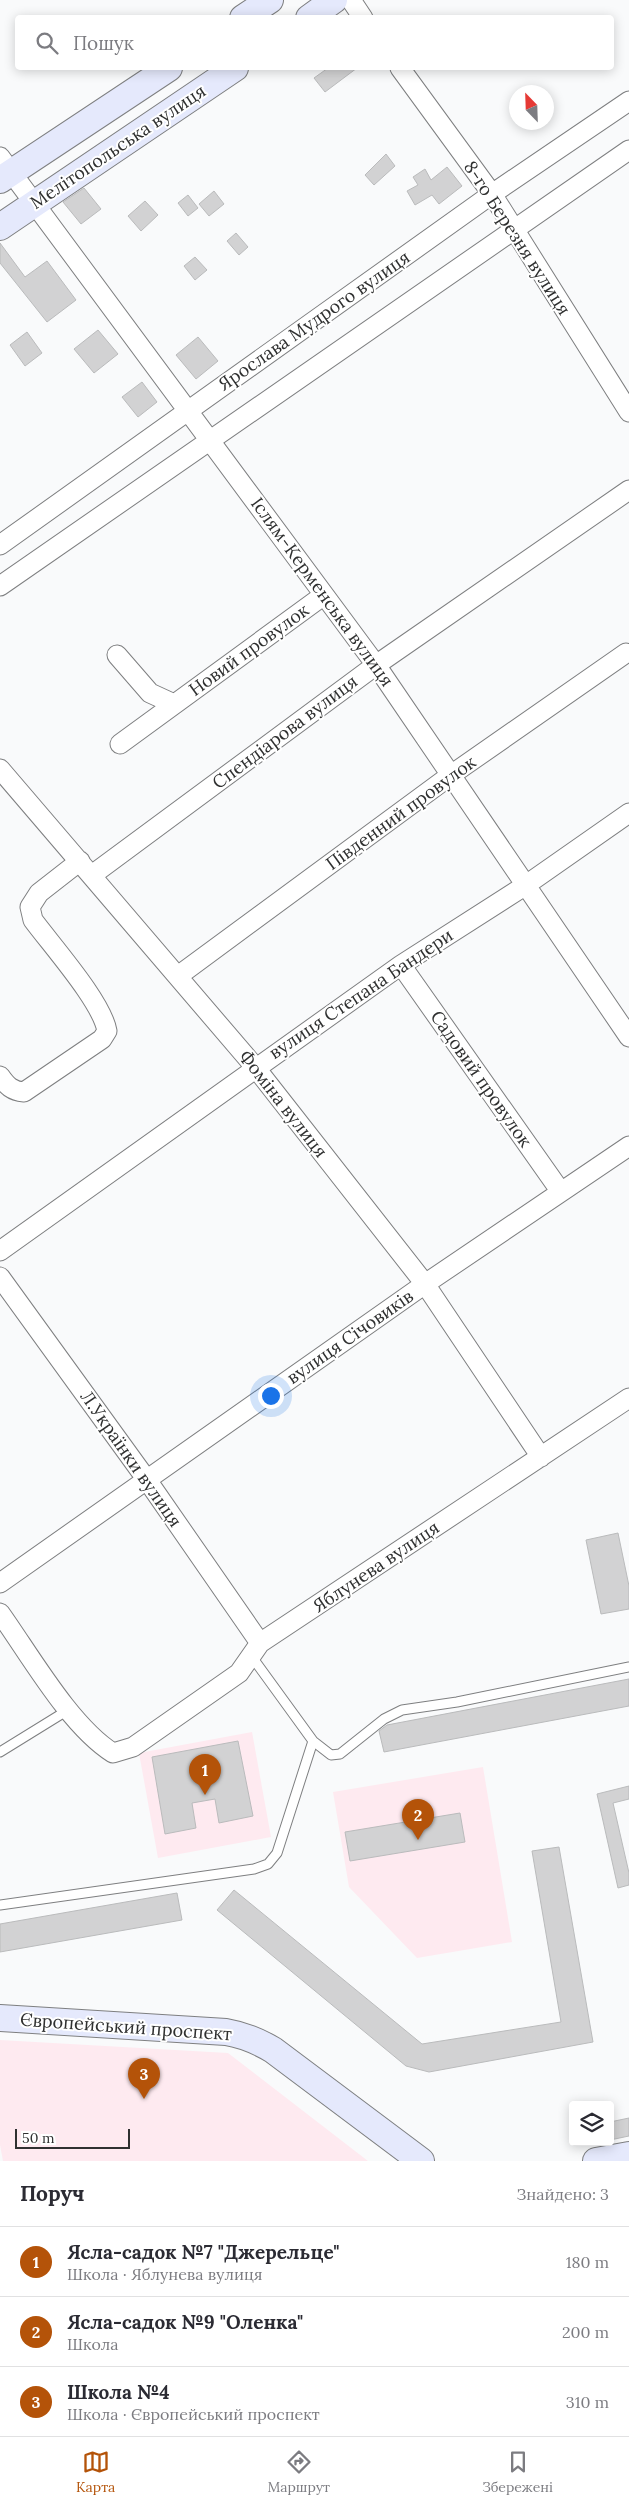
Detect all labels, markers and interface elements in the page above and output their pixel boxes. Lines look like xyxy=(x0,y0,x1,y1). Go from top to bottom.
search box xyxy=(15,15,614,70)
icon: search xyxy=(33,29,61,57)
text: Пошук xyxy=(73,31,134,55)
street label: Мелітопольська вулиця xyxy=(26,79,210,214)
north arrow xyxy=(509,85,554,130)
street label: 8-го Березня вулиця xyxy=(459,156,576,319)
street label: Ярослава Мудрого вулиця xyxy=(213,245,414,396)
street label: Іслям-Керменська вулиця xyxy=(246,493,399,691)
street label: Новий провулок xyxy=(184,598,314,701)
street label: Спендіарова вулиця xyxy=(208,669,362,794)
street label: Південний провулок xyxy=(321,750,481,875)
street label: вулиця Степана Бандери xyxy=(264,923,457,1064)
street label: Садовий провулок xyxy=(426,1006,537,1152)
street label: Фоміна вулиця xyxy=(234,1045,333,1162)
street label: вулиця Січовиків xyxy=(282,1284,417,1389)
your location xyxy=(258,1383,284,1409)
street label: Л.Українки вулиця xyxy=(76,1386,187,1531)
street label: Яблунева вулиця xyxy=(308,1516,443,1617)
pin: 1 xyxy=(189,1754,221,1795)
pin: 2 xyxy=(402,1799,434,1840)
street label: Європейський проспект xyxy=(19,2008,233,2045)
pin: 3 xyxy=(128,2058,160,2099)
map controls xyxy=(569,2101,614,2146)
button: layers xyxy=(569,2101,614,2146)
scale bar xyxy=(15,2126,130,2149)
text: 50 m xyxy=(22,2129,55,2147)
text: Поруч xyxy=(20,2180,85,2207)
text: Знайдено: 3 xyxy=(516,2184,609,2204)
text: Ясла-садок №7 "Джерельце" xyxy=(67,2240,339,2264)
text: 1 xyxy=(33,2252,39,2272)
text: 180 m xyxy=(566,2252,609,2272)
text: Школа · Яблунева вулиця xyxy=(67,2264,262,2284)
text: Ясла-садок №9 "Оленка" xyxy=(67,2310,303,2334)
text: 2 xyxy=(32,2322,40,2342)
text: 200 m xyxy=(562,2322,609,2342)
text: Школа xyxy=(67,2334,119,2354)
text: Школа №4 xyxy=(67,2380,170,2404)
text: 3 xyxy=(32,2392,40,2412)
text: 310 m xyxy=(566,2392,609,2412)
text: Школа · Європейський проспект xyxy=(67,2404,320,2424)
tab: Карта xyxy=(76,2448,115,2496)
tab: Маршрут xyxy=(267,2448,330,2496)
tab: Збережені xyxy=(482,2448,553,2496)

